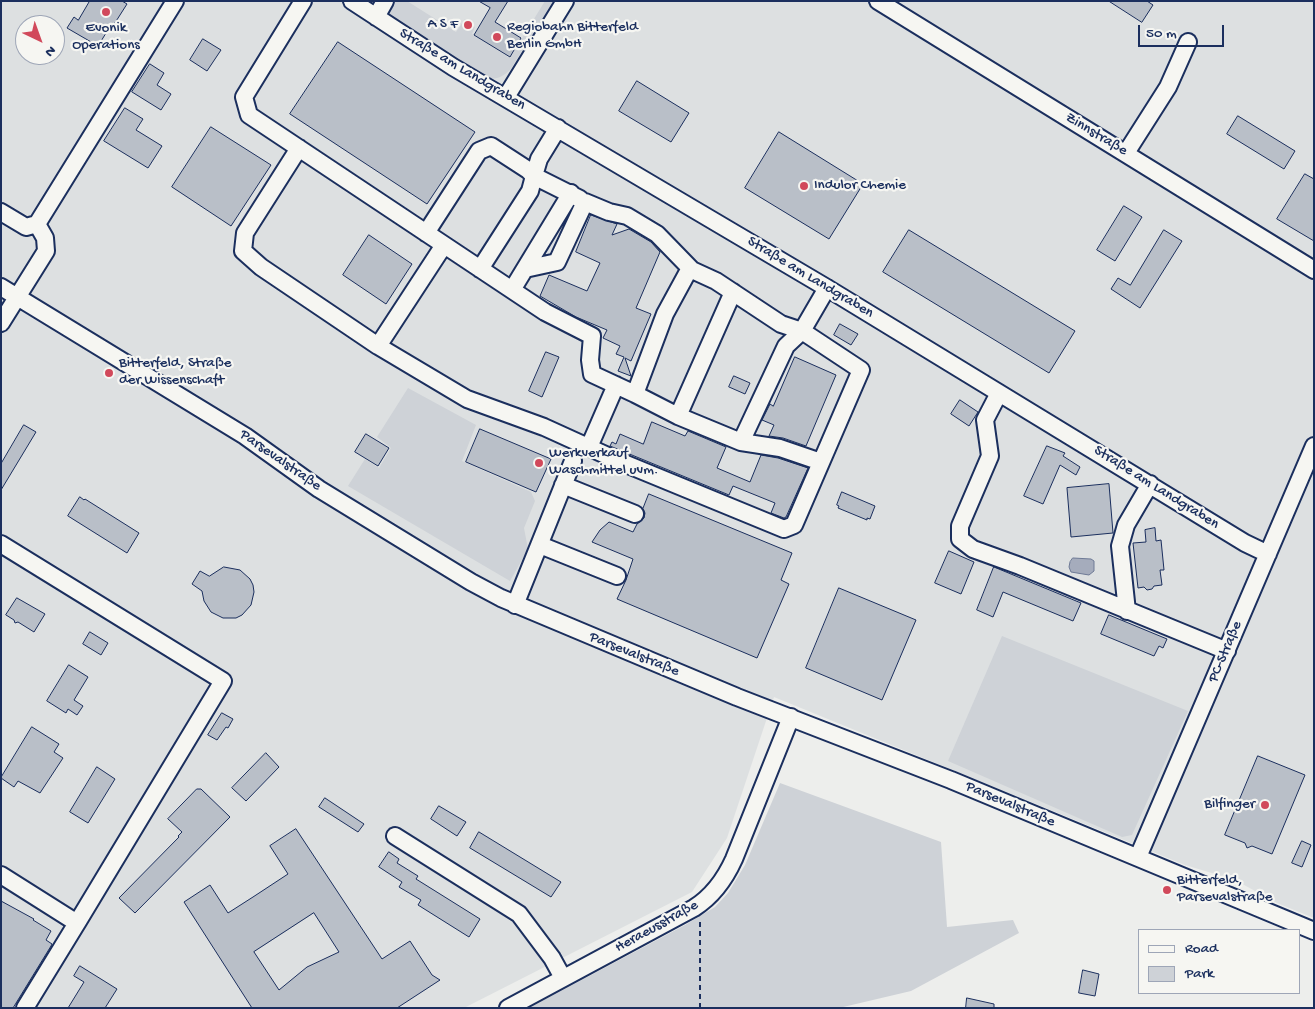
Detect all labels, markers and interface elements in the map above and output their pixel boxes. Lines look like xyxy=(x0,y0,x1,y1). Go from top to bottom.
marker: Evonik Operations xyxy=(100,6,112,18)
north arrow xyxy=(15,15,65,65)
scale bar xyxy=(1140,15,1226,47)
place label: A S F xyxy=(427,16,458,34)
marker: A S F xyxy=(462,19,474,31)
place label: Regiobahn Bitterfeld Berlin GmbH xyxy=(507,19,638,54)
place label: Evonik Operations xyxy=(72,20,140,55)
street label: Straße am Landgraben xyxy=(395,25,529,115)
text: 50 m xyxy=(1146,25,1177,43)
marker: Regiobahn Bitterfeld Berlin GmbH xyxy=(491,31,503,43)
text: N xyxy=(41,41,59,60)
street label: Zinnstraße xyxy=(1062,109,1130,161)
place label: Indulor Chemie xyxy=(814,177,906,195)
marker: Indulor Chemie xyxy=(798,180,810,192)
street label: Straße am Landgraben xyxy=(743,233,877,323)
place label: Bitterfeld, Straße der Wissenschaft xyxy=(119,355,231,390)
marker: Bitterfeld, Straße der Wissenschaft xyxy=(103,367,115,379)
street label: Parsevalstraße xyxy=(236,426,324,496)
street label: Straße am Landgraben xyxy=(1090,442,1222,534)
place label: Werkverkauf Waschmittel uvm. xyxy=(549,445,659,480)
marker: Werkverkauf Waschmittel uvm. xyxy=(533,457,545,469)
street label: PC-Straße xyxy=(1205,619,1247,685)
street label: Parsevalstraße xyxy=(586,629,682,681)
street label: Parsevalstraße xyxy=(962,778,1058,832)
place label: Bilfinger xyxy=(1204,796,1255,814)
marker: Bilfinger xyxy=(1259,799,1271,811)
place label: Bitterfeld, Parsevalstraße xyxy=(1177,872,1273,907)
marker: Bitterfeld, Parsevalstraße xyxy=(1161,884,1173,896)
street label: Heraeusstraße xyxy=(612,897,702,957)
legend xyxy=(1138,929,1300,994)
text: Road xyxy=(1185,940,1218,958)
text: Park xyxy=(1185,965,1214,983)

